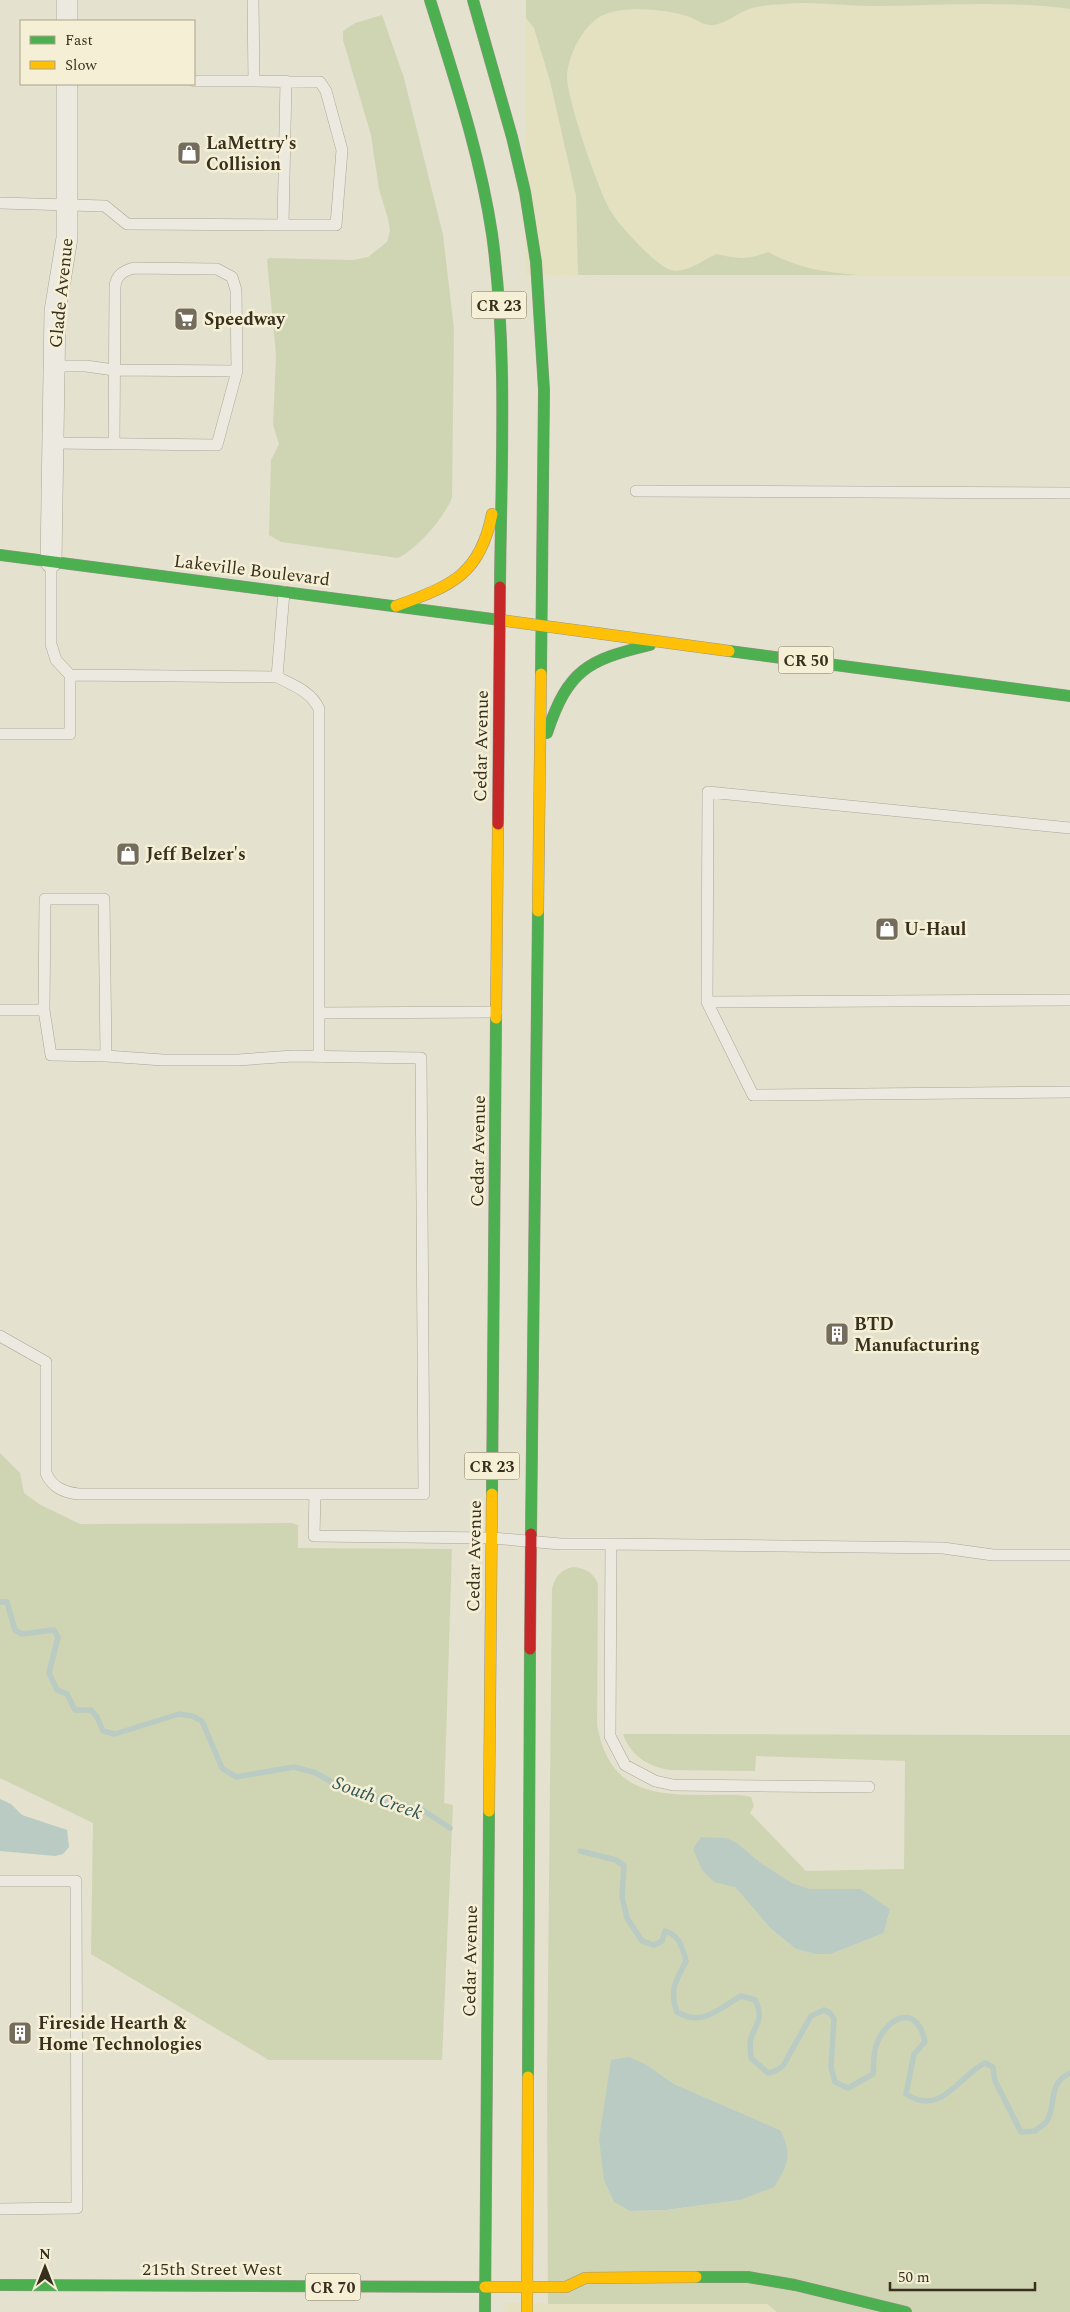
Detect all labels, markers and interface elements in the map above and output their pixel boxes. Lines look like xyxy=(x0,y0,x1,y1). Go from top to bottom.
legend xyxy=(20,20,195,85)
text: Fast xyxy=(65,29,93,52)
text: Slow xyxy=(65,54,97,77)
place label: LaMettry's Collision xyxy=(206,130,297,178)
shop icon: LaMettry's Collision xyxy=(176,140,202,166)
street label: Glade Avenue xyxy=(42,237,81,349)
road number: CR 23 xyxy=(472,292,526,318)
supermarket icon: Speedway xyxy=(173,306,199,332)
place label: Speedway xyxy=(204,306,286,333)
street label: Lakeville Boulevard xyxy=(172,548,332,593)
road number: CR 50 xyxy=(778,646,834,674)
street label: Cedar Avenue xyxy=(467,690,496,802)
shop icon: Jeff Belzer's xyxy=(115,841,141,867)
place label: Jeff Belzer's xyxy=(146,841,246,868)
shop icon: U-Haul xyxy=(874,916,900,942)
place label: U-Haul xyxy=(904,916,967,943)
street label: Cedar Avenue xyxy=(464,1095,493,1207)
place label: BTD Manufacturing xyxy=(854,1311,980,1359)
building icon: BTD Manufacturing xyxy=(824,1321,850,1347)
road number: CR 23 xyxy=(464,1452,520,1480)
street label: Cedar Avenue xyxy=(460,1500,489,1612)
water label: South Creek xyxy=(329,1769,426,1828)
street label: Cedar Avenue xyxy=(456,1905,485,2017)
place label: Fireside Hearth & Home Technologies xyxy=(38,2010,202,2058)
building icon: Fireside Hearth & Home Technologies xyxy=(7,2020,33,2046)
north arrow xyxy=(20,2242,70,2292)
text: N xyxy=(39,2244,51,2265)
street label: 215th Street West xyxy=(142,2256,282,2283)
scale bar xyxy=(890,2260,1035,2292)
text: 50 m xyxy=(898,2266,930,2289)
road number: CR 70 xyxy=(306,2274,360,2300)

